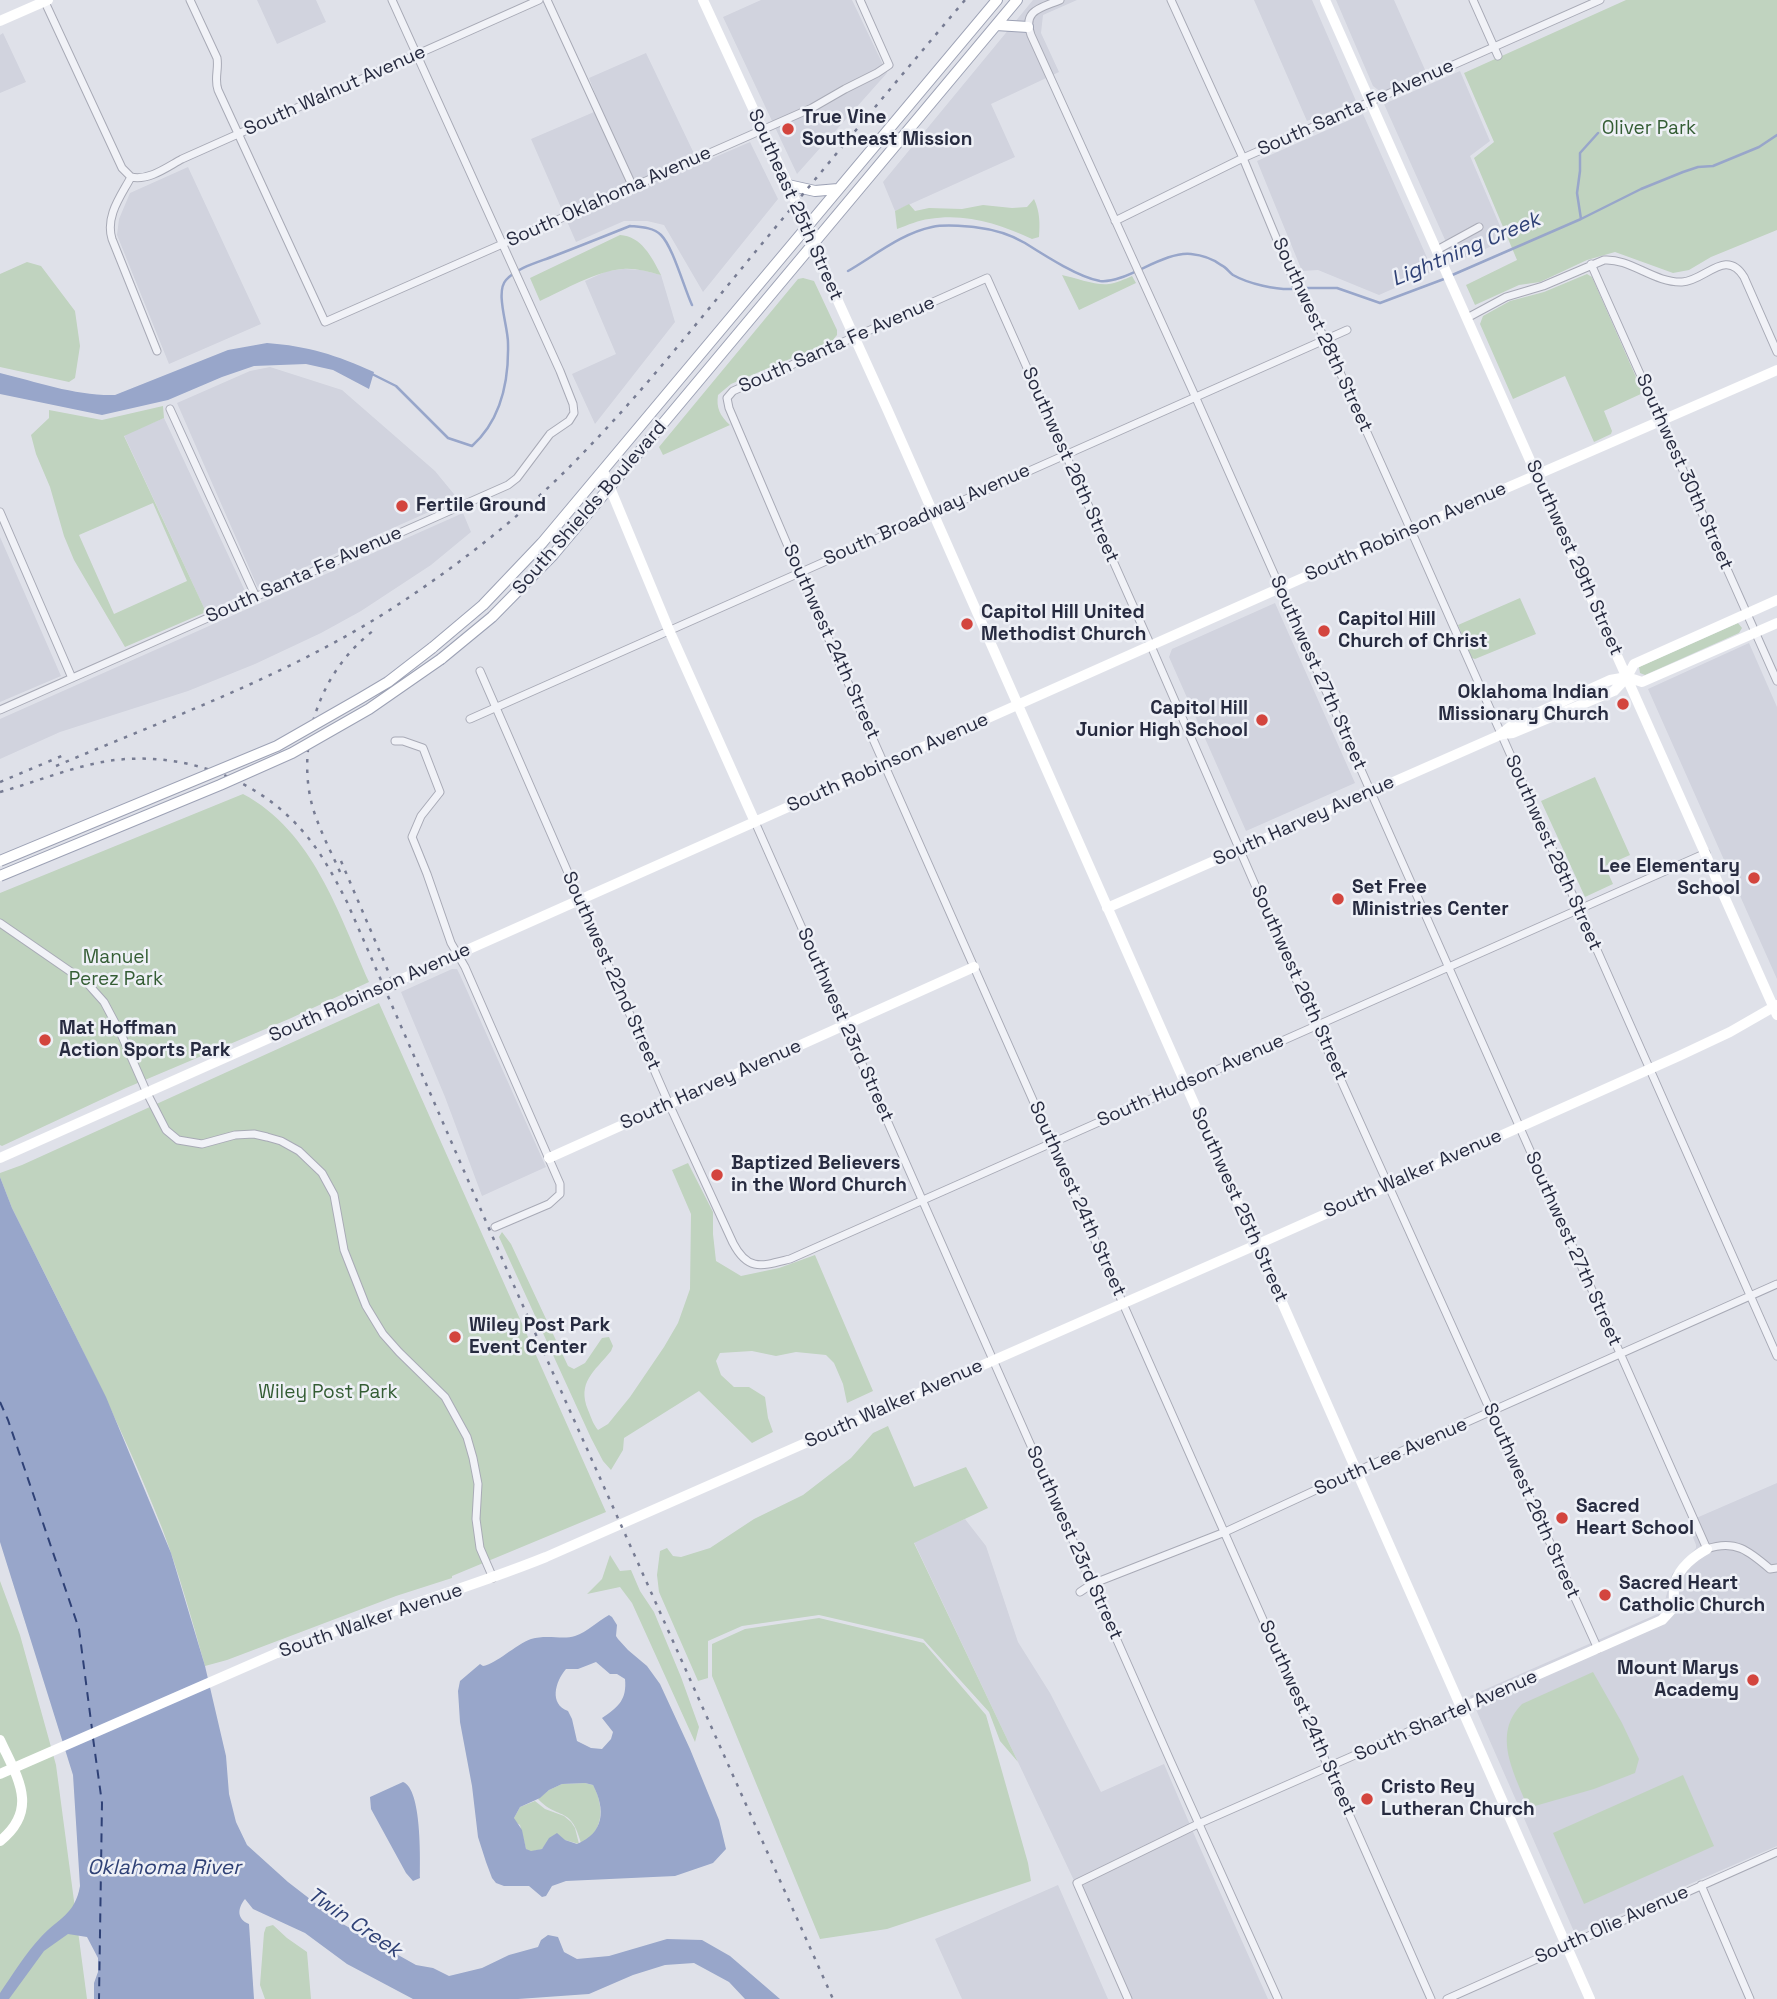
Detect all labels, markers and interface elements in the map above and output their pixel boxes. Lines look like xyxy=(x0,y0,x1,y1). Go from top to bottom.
street label: South Walnut Avenue xyxy=(241,41,429,141)
street label: South Santa Fe Avenue xyxy=(1254,54,1458,162)
street label: Southeast 25th Street xyxy=(742,106,848,304)
place label: True Vine Southeast Mission xyxy=(802,107,972,151)
park label: Oliver Park xyxy=(1602,118,1696,140)
marker: True Vine Southeast Mission xyxy=(780,121,796,137)
street label: South Oklahoma Avenue xyxy=(503,142,715,252)
water label: Lightning Creek xyxy=(1388,207,1544,293)
street label: Southwest 28th Street xyxy=(1267,234,1377,436)
street label: South Santa Fe Avenue xyxy=(735,291,939,399)
street label: Southwest 26th Street xyxy=(1017,364,1123,566)
street label: Southwest 30th Street xyxy=(1630,371,1738,573)
street label: South Shields Boulevard xyxy=(508,417,672,599)
street label: Southwest 29th Street xyxy=(1521,457,1627,659)
street label: South Broadway Avenue xyxy=(820,459,1034,571)
street label: South Robinson Avenue xyxy=(1302,477,1510,587)
place label: Fertile Ground xyxy=(416,495,546,517)
marker: Fertile Ground xyxy=(394,498,410,514)
street label: South Santa Fe Avenue xyxy=(202,521,406,629)
street label: Southwest 24th Street xyxy=(778,541,884,743)
street label: Southwest 27th Street xyxy=(1265,572,1371,774)
place label: Capitol Hill United Methodist Church xyxy=(981,602,1146,646)
place label: Capitol Hill Church of Christ xyxy=(1338,609,1488,653)
marker: Capitol Hill United Methodist Church xyxy=(959,616,975,632)
marker: Capitol Hill Church of Christ xyxy=(1316,623,1332,639)
place label: Oklahoma Indian Missionary Church xyxy=(1438,682,1609,726)
marker: Oklahoma Indian Missionary Church xyxy=(1615,696,1631,712)
place label: Capitol Hill Junior High School xyxy=(1076,698,1248,742)
street label: South Robinson Avenue xyxy=(784,708,992,818)
marker: Capitol Hill Junior High School xyxy=(1254,712,1270,728)
street label: Southwest 28th Street xyxy=(1500,752,1606,954)
street label: South Harvey Avenue xyxy=(1210,771,1398,871)
place label: Lee Elementary School xyxy=(1599,856,1740,900)
street label: Southwest 22nd Street xyxy=(557,868,665,1074)
marker: Lee Elementary School xyxy=(1746,870,1762,886)
place label: Set Free Ministries Center xyxy=(1352,877,1509,921)
street label: Southwest 26th Street xyxy=(1246,882,1352,1084)
marker: Set Free Ministries Center xyxy=(1330,891,1346,907)
street label: Southwest 23rd Street xyxy=(792,924,898,1126)
street label: South Robinson Avenue xyxy=(266,938,474,1048)
park label: Manuel Perez Park xyxy=(69,947,163,991)
place label: Mat Hoffman Action Sports Park xyxy=(59,1018,230,1062)
street label: South Hudson Avenue xyxy=(1094,1030,1288,1132)
marker: Mat Hoffman Action Sports Park xyxy=(37,1032,53,1048)
street label: South Harvey Avenue xyxy=(617,1035,805,1135)
street label: Southwest 24th Street xyxy=(1024,1098,1130,1300)
street label: Southwest 25th Street xyxy=(1186,1104,1292,1306)
street label: South Walker Avenue xyxy=(1320,1124,1506,1224)
street label: Southwest 27th Street xyxy=(1520,1148,1626,1350)
place label: Baptized Believers in the Word Church xyxy=(731,1153,907,1197)
marker: Baptized Believers in the Word Church xyxy=(709,1167,725,1183)
place label: Wiley Post Park Event Center xyxy=(469,1315,610,1359)
marker: Wiley Post Park Event Center xyxy=(447,1329,463,1345)
street label: South Walker Avenue xyxy=(801,1354,987,1454)
park label: Wiley Post Park xyxy=(258,1382,398,1404)
street label: Southwest 26th Street xyxy=(1478,1400,1584,1602)
street label: South Lee Avenue xyxy=(1311,1413,1471,1501)
street label: Southwest 23rd Street xyxy=(1021,1442,1127,1644)
place label: Sacred Heart School xyxy=(1576,1496,1694,1540)
marker: Sacred Heart School xyxy=(1554,1510,1570,1526)
place label: Sacred Heart Catholic Church xyxy=(1619,1573,1765,1617)
street label: South Walker Avenue xyxy=(276,1579,466,1663)
marker: Sacred Heart Catholic Church xyxy=(1597,1587,1613,1603)
street label: Southwest 24th Street xyxy=(1254,1617,1360,1819)
place label: Mount Marys Academy xyxy=(1617,1658,1739,1702)
street label: South Shartel Avenue xyxy=(1351,1665,1541,1767)
marker: Mount Marys Academy xyxy=(1745,1672,1761,1688)
place label: Cristo Rey Lutheran Church xyxy=(1381,1777,1535,1821)
marker: Cristo Rey Lutheran Church xyxy=(1359,1791,1375,1807)
water label: Oklahoma River xyxy=(87,1855,241,1881)
street label: South Olie Avenue xyxy=(1532,1881,1692,1969)
water label: Twin Creek xyxy=(302,1882,406,1964)

